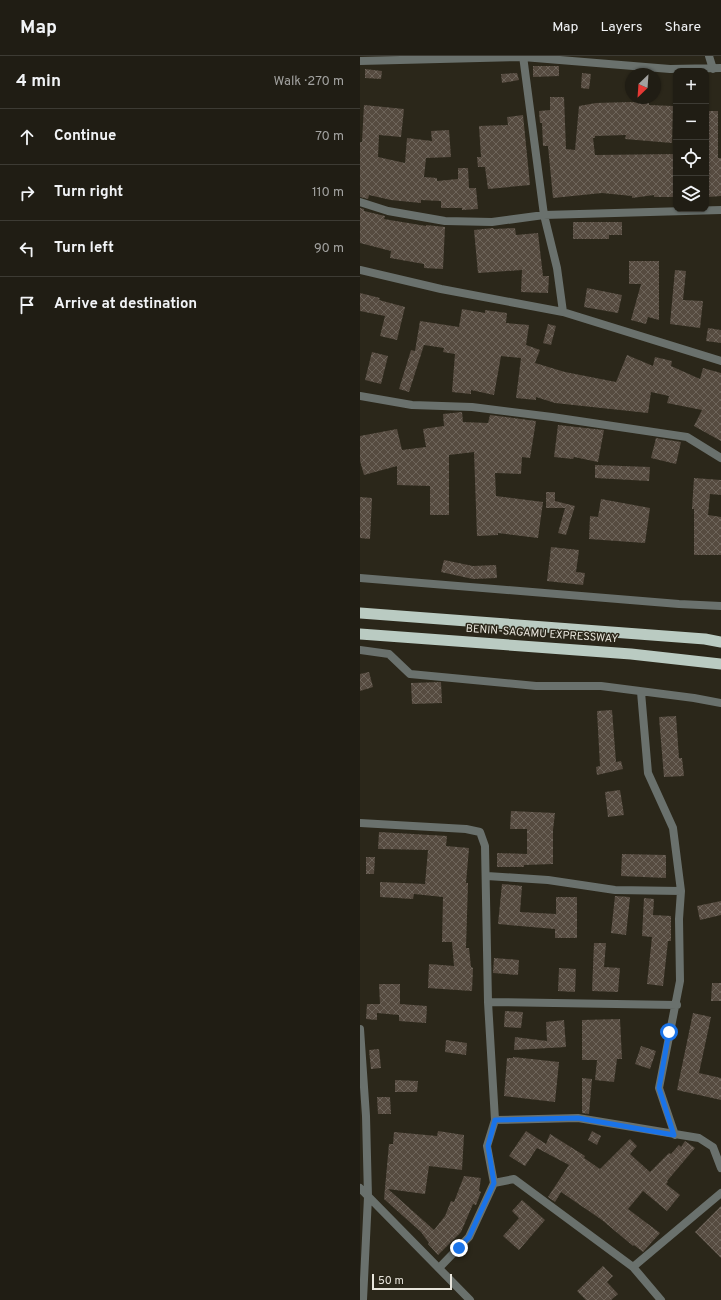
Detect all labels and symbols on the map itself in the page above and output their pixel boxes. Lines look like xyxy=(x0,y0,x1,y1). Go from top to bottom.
north arrow xyxy=(625,68,661,104)
street label: BENIN-SAGAMU EXPRESSWAY xyxy=(465,622,619,646)
route start xyxy=(660,1023,678,1041)
route end xyxy=(450,1239,468,1257)
scale bar xyxy=(372,1272,452,1291)

